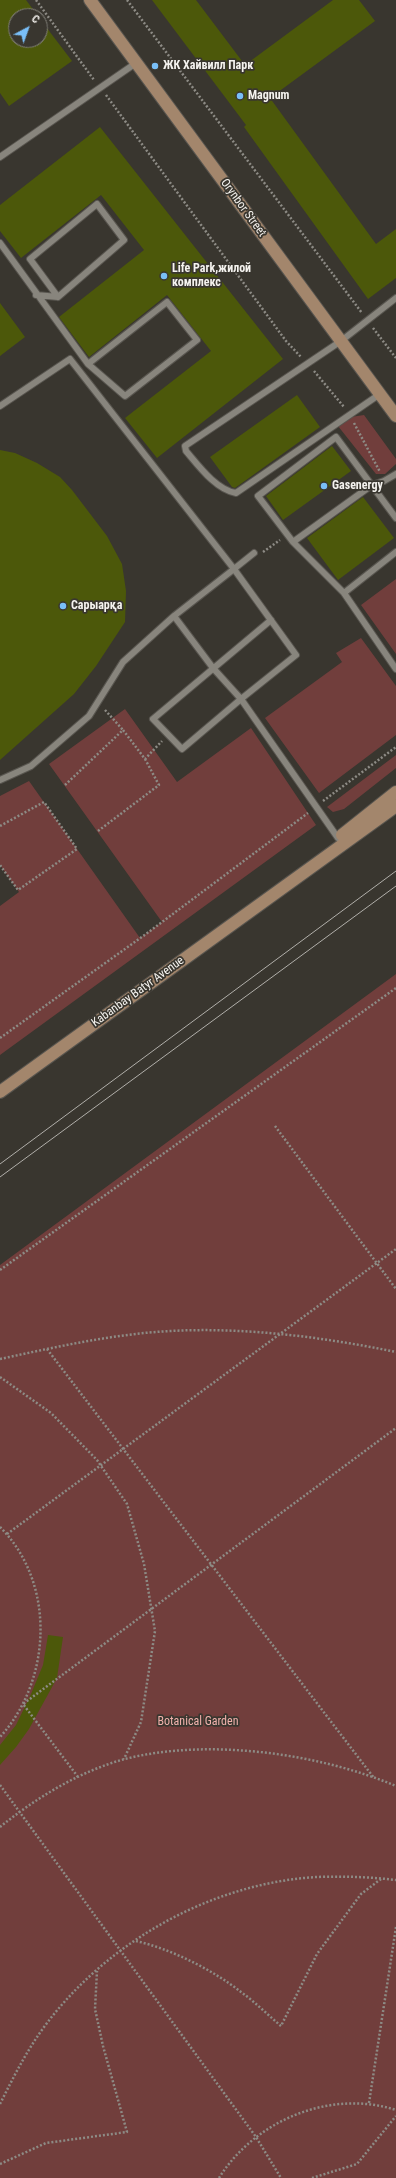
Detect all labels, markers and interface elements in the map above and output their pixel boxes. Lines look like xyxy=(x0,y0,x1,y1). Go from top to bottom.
north arrow xyxy=(8,8,48,48)
text: С xyxy=(29,12,42,26)
place label: ЖК Хайвилл Парк xyxy=(163,59,253,73)
marker: ЖК Хайвилл Парк xyxy=(150,61,160,71)
place label: Magnum xyxy=(248,89,290,103)
marker: Magnum xyxy=(235,91,245,101)
street label: Orynbor Street xyxy=(217,176,269,240)
place label: Life Park,жилой комплекс xyxy=(172,262,251,290)
marker: Life Park,жилой комплекс xyxy=(159,271,169,281)
place label: Gasenergy xyxy=(332,479,383,493)
marker: Gasenergy xyxy=(319,481,329,491)
place label: Сарыарқа xyxy=(71,599,122,613)
marker: Сарыарқа xyxy=(58,601,68,611)
street label: Kabanbay Batyr Avenue xyxy=(89,954,187,1030)
park label: Botanical Garden xyxy=(157,1715,239,1729)

